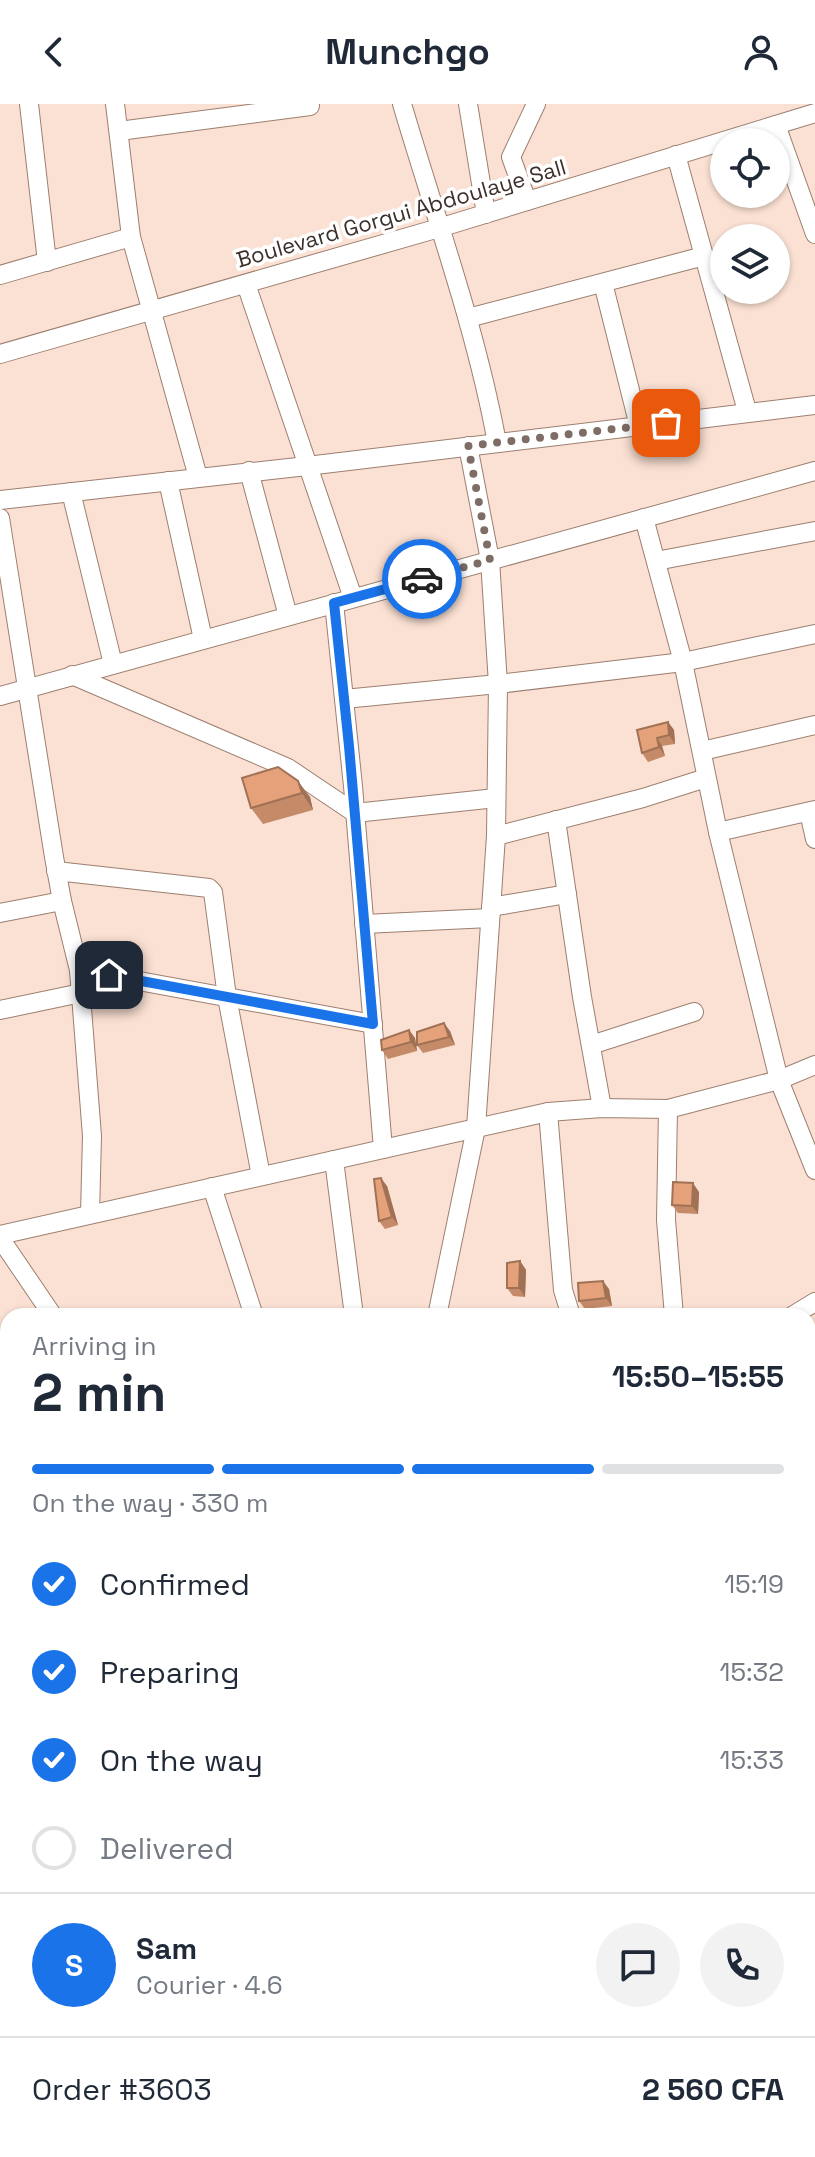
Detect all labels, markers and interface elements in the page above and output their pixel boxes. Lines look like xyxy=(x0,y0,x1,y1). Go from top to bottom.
text: Munchgo xyxy=(325,29,490,75)
icon: back xyxy=(32,30,76,74)
icon: person xyxy=(739,30,783,74)
map controls xyxy=(710,128,790,304)
button: locate xyxy=(710,128,790,208)
street label: Boulevard Gorgui Abdoulaye Sall xyxy=(233,152,569,274)
button: layers xyxy=(710,224,790,304)
pin xyxy=(632,389,700,457)
icon: bag xyxy=(644,401,688,445)
courier xyxy=(382,539,462,619)
icon: car xyxy=(400,557,444,601)
pin xyxy=(75,941,143,1009)
icon: home xyxy=(87,953,131,997)
text: Arriving in xyxy=(32,1329,156,1363)
text: 15:50–15:55 xyxy=(612,1357,784,1396)
text: 2 min xyxy=(32,1360,166,1426)
text: On the way · 330 m xyxy=(32,1486,268,1520)
icon: check xyxy=(32,1562,76,1606)
text: Confirmed xyxy=(100,1565,250,1604)
text: 15:19 xyxy=(724,1567,784,1601)
icon: check xyxy=(32,1650,76,1694)
text: Preparing xyxy=(100,1653,239,1692)
text: 15:32 xyxy=(720,1655,784,1689)
icon: check xyxy=(32,1738,76,1782)
text: On the way xyxy=(100,1741,263,1780)
text: 15:33 xyxy=(720,1743,784,1777)
text: Delivered xyxy=(100,1829,234,1868)
button: chat xyxy=(596,1923,680,2007)
button: phone xyxy=(700,1923,784,2007)
text: Sam xyxy=(136,1929,197,1968)
text: S xyxy=(65,1946,83,1985)
text: Courier · 4.6 xyxy=(136,1968,283,2002)
text: Order #3603 xyxy=(32,2070,212,2109)
text: 2 560 CFA xyxy=(642,2070,784,2109)

